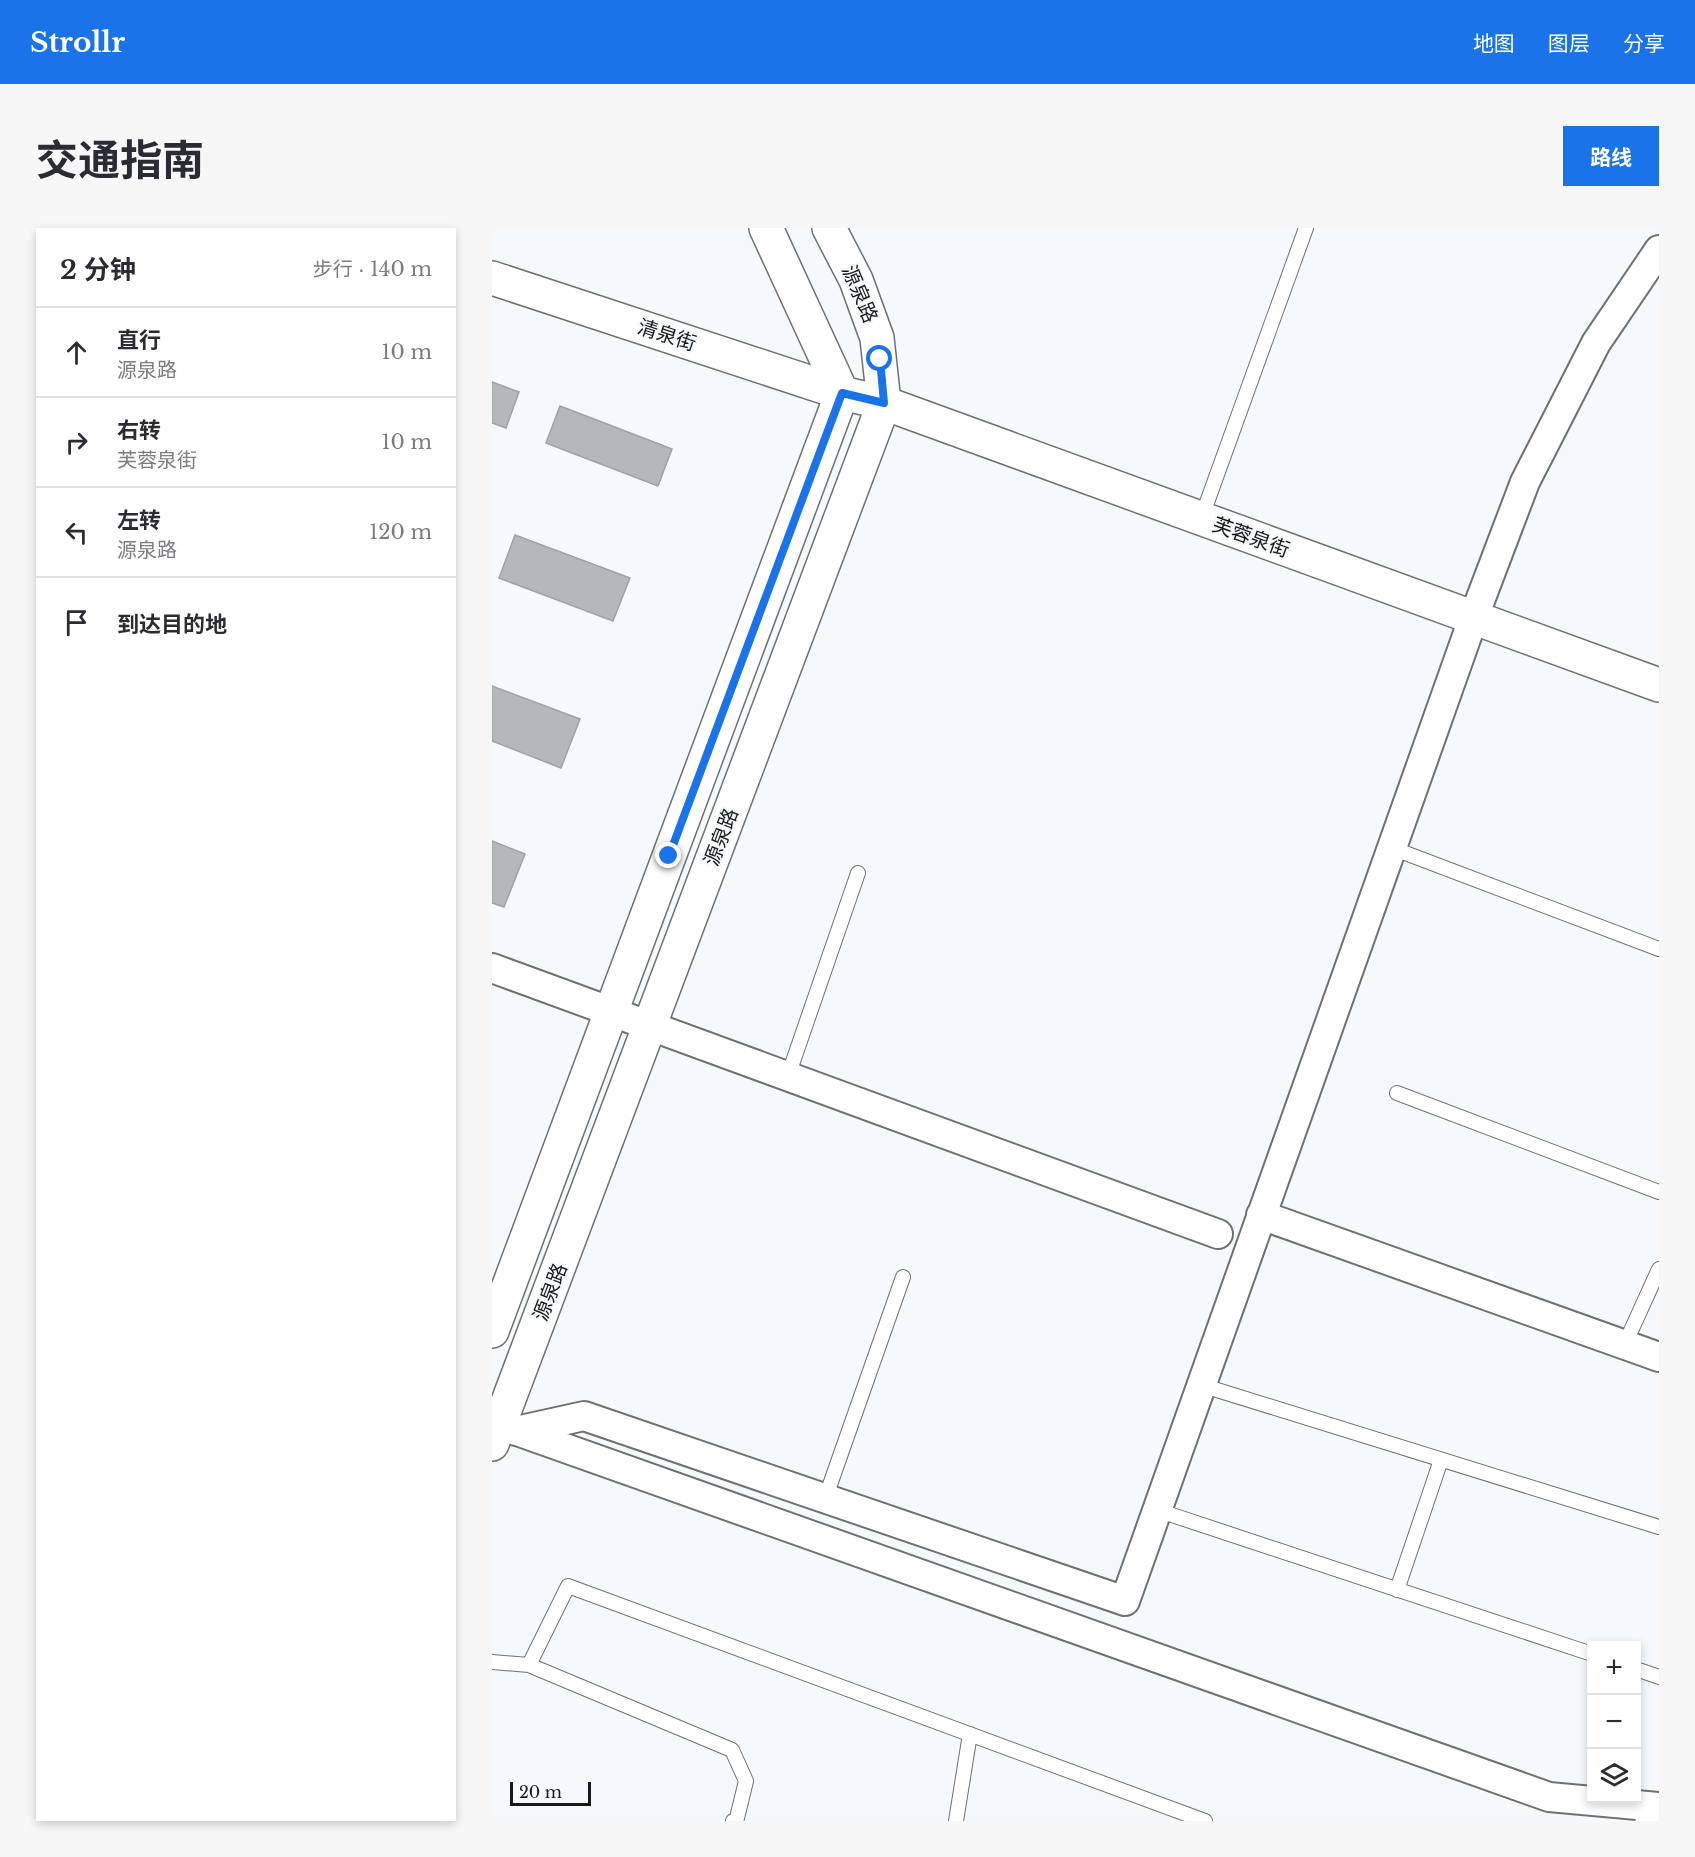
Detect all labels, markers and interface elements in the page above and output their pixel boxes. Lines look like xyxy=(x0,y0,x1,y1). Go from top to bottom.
text: Strollr xyxy=(30,25,125,60)
text: 地图 xyxy=(1473,31,1515,57)
text: 图层 xyxy=(1548,31,1590,57)
text: 分享 xyxy=(1623,31,1665,57)
button: 路线 xyxy=(1563,126,1659,186)
text: 交通指南 xyxy=(36,134,204,186)
text: 2 分钟 xyxy=(60,254,136,286)
text: 步行 · 140 m xyxy=(313,257,432,281)
street label: 源泉路 xyxy=(837,262,883,326)
street label: 清泉街 xyxy=(635,314,699,356)
text: 直行 xyxy=(117,327,161,354)
icon: ahead xyxy=(60,336,93,369)
text: 10 m xyxy=(382,340,432,364)
route start xyxy=(866,345,892,371)
text: 源泉路 xyxy=(117,358,177,382)
text: 右转 xyxy=(117,417,161,444)
icon: right xyxy=(60,426,93,459)
text: 10 m xyxy=(382,430,432,454)
text: 芙蓉泉街 xyxy=(117,448,197,472)
text: 左转 xyxy=(117,507,161,534)
street label: 芙蓉泉街 xyxy=(1209,512,1293,562)
icon: left xyxy=(60,516,93,549)
text: 120 m xyxy=(369,520,432,544)
text: 源泉路 xyxy=(117,538,177,562)
icon: arrive xyxy=(60,606,93,639)
text: 到达目的地 xyxy=(117,611,227,638)
street label: 源泉路 xyxy=(699,805,743,869)
route end xyxy=(655,842,681,868)
street label: 源泉路 xyxy=(528,1260,572,1324)
map controls xyxy=(1587,1641,1641,1803)
button: + xyxy=(1587,1641,1641,1695)
button: − xyxy=(1587,1695,1641,1749)
button: layers xyxy=(1587,1749,1641,1803)
scale bar xyxy=(510,1779,591,1806)
text: 20 m xyxy=(519,1782,562,1802)

